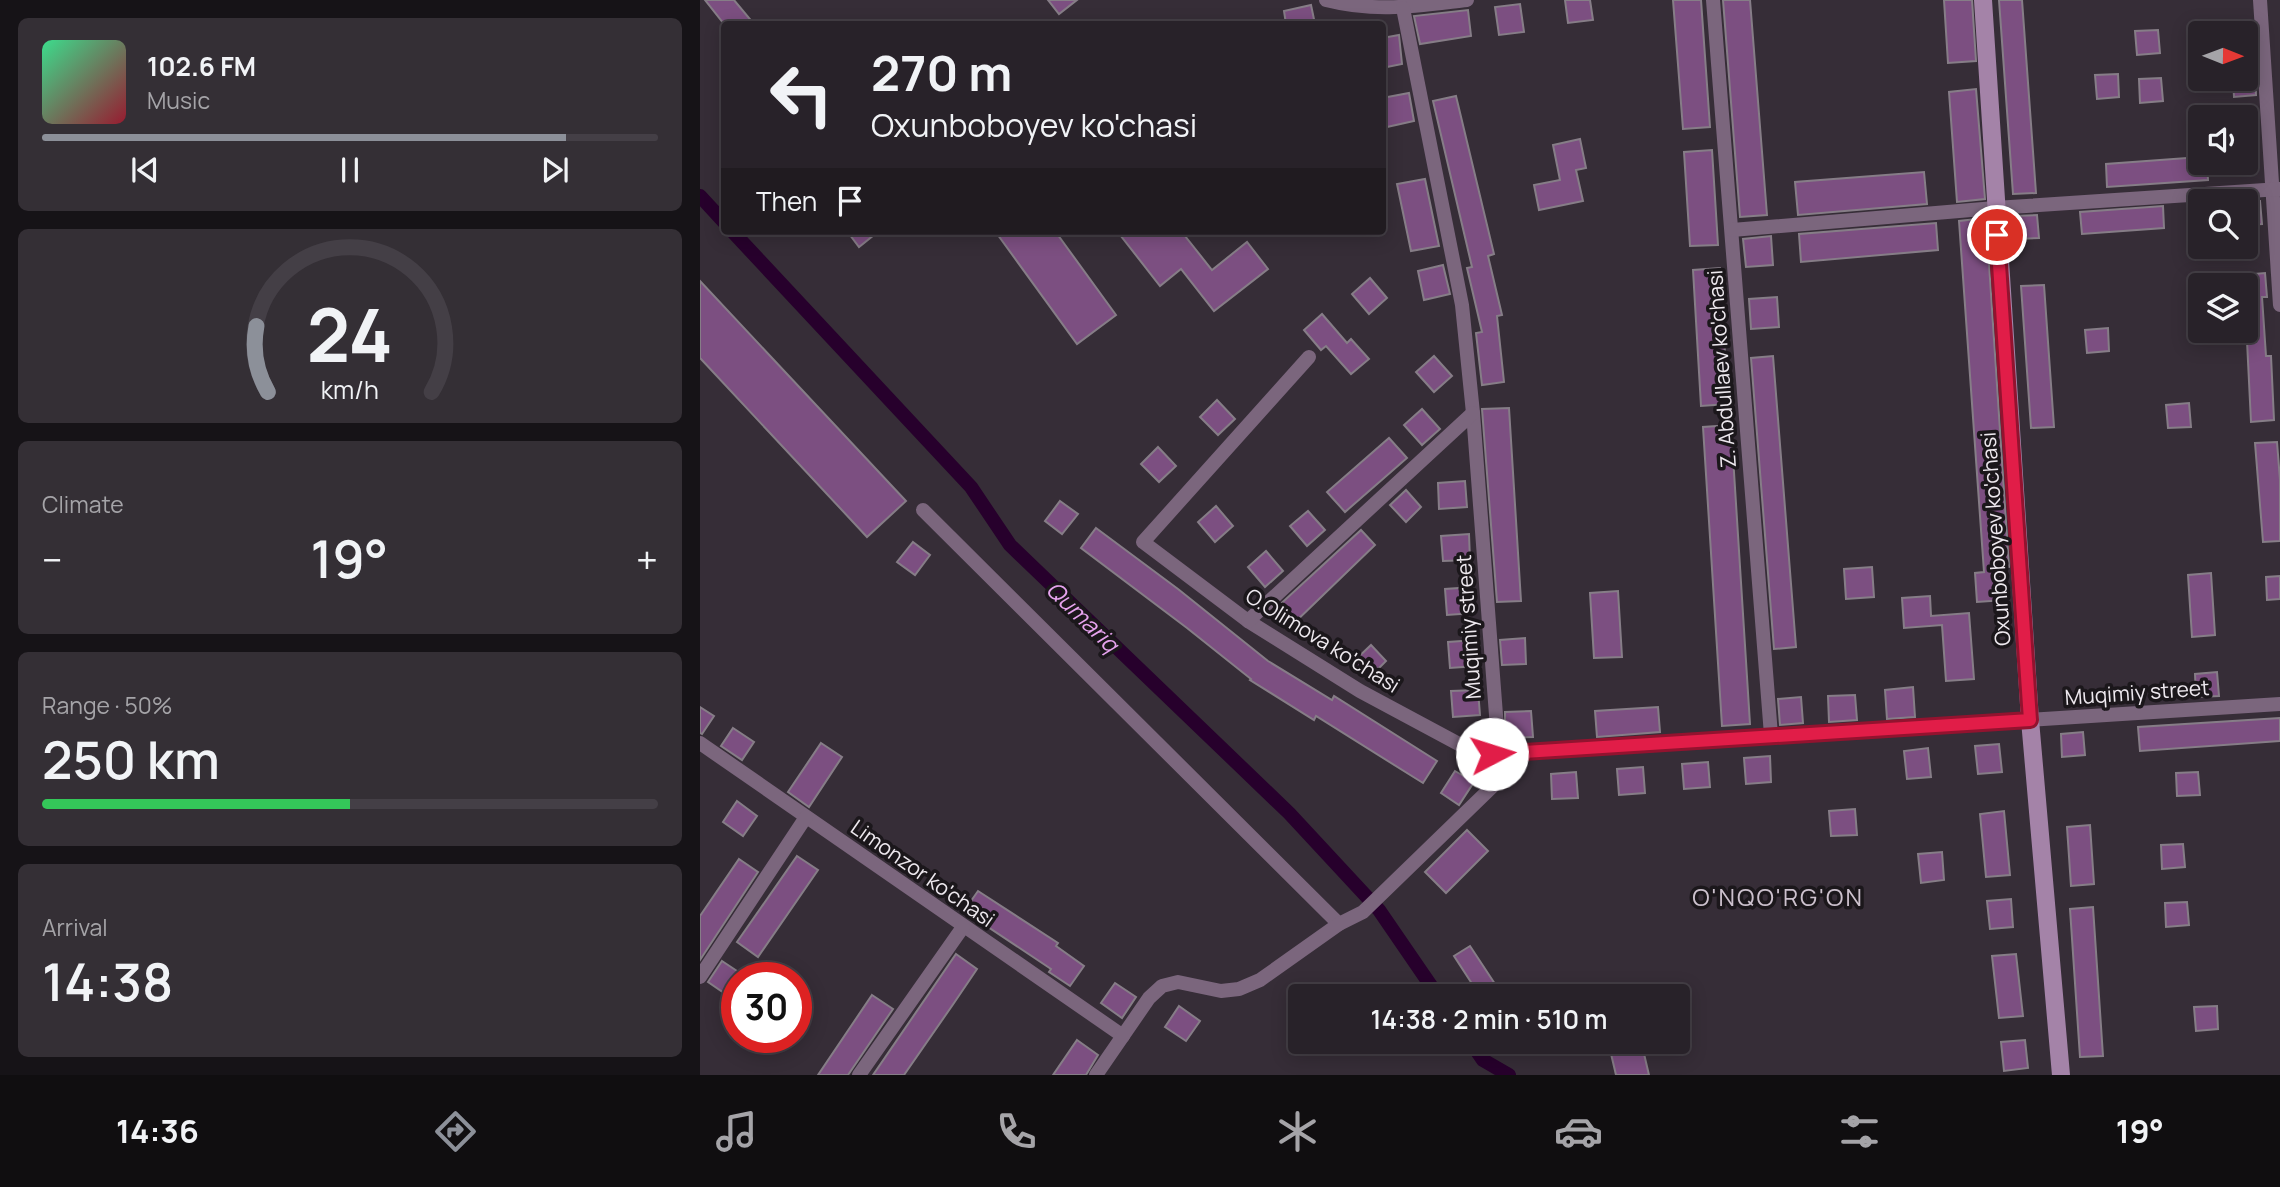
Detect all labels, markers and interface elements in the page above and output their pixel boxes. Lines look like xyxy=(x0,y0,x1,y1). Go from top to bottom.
north arrow xyxy=(2188,21,2258,91)
map controls xyxy=(2188,21,2258,343)
text: 270 m xyxy=(871,39,1012,106)
text: 102.6 FM xyxy=(147,48,256,84)
icon: left xyxy=(756,49,847,140)
text: Music xyxy=(147,84,210,116)
text: Oxunboboyev ko'chasi xyxy=(871,103,1197,147)
button: sound xyxy=(2188,105,2258,175)
icon: previous xyxy=(126,151,164,189)
icon: pause xyxy=(331,151,369,189)
icon: next xyxy=(536,151,574,189)
icon: arrive xyxy=(831,182,869,220)
text: Then xyxy=(756,183,817,219)
button: search xyxy=(2188,189,2258,259)
pin xyxy=(1967,205,2027,265)
icon: arrive xyxy=(1978,216,2016,254)
street label: Z. Abdullaev ko'chasi xyxy=(1700,269,1742,469)
button: layers xyxy=(2188,273,2258,343)
text: 24 xyxy=(307,285,393,385)
text: km/h xyxy=(321,372,379,407)
street label: Oxunboboyev ko'chasi xyxy=(1974,431,2016,647)
text: Climate xyxy=(42,488,124,520)
text: 19° xyxy=(310,523,388,594)
text: − xyxy=(42,533,63,585)
text: + xyxy=(636,533,658,585)
street label: Muqimiy street xyxy=(1449,554,1487,700)
water label: Qumariq xyxy=(1040,573,1128,660)
street label: O.Olimova ko'chasi xyxy=(1241,581,1405,699)
street label: Muqimiy street xyxy=(2064,673,2210,711)
text: Range · 50% xyxy=(42,689,172,721)
position arrow xyxy=(1455,717,1529,791)
text: 250 km xyxy=(42,724,220,795)
street label: Limonzor ko'chasi xyxy=(846,813,1000,933)
district label: O'NQO'RG'ON xyxy=(1692,880,1864,913)
text: Arrival xyxy=(42,911,108,943)
text: 14:38 xyxy=(42,946,173,1017)
speed limit sign: 30 xyxy=(721,962,812,1053)
text: 14:38 · 2 min · 510 m xyxy=(1371,1001,1607,1037)
icon: directions xyxy=(431,1107,480,1156)
icon: music xyxy=(712,1107,761,1156)
icon: phone xyxy=(992,1107,1041,1156)
icon: climate xyxy=(1273,1107,1322,1156)
icon: car xyxy=(1554,1107,1603,1156)
icon: filters xyxy=(1835,1107,1884,1156)
text: 14:36 xyxy=(116,1109,199,1153)
text: 19° xyxy=(2116,1109,2164,1153)

